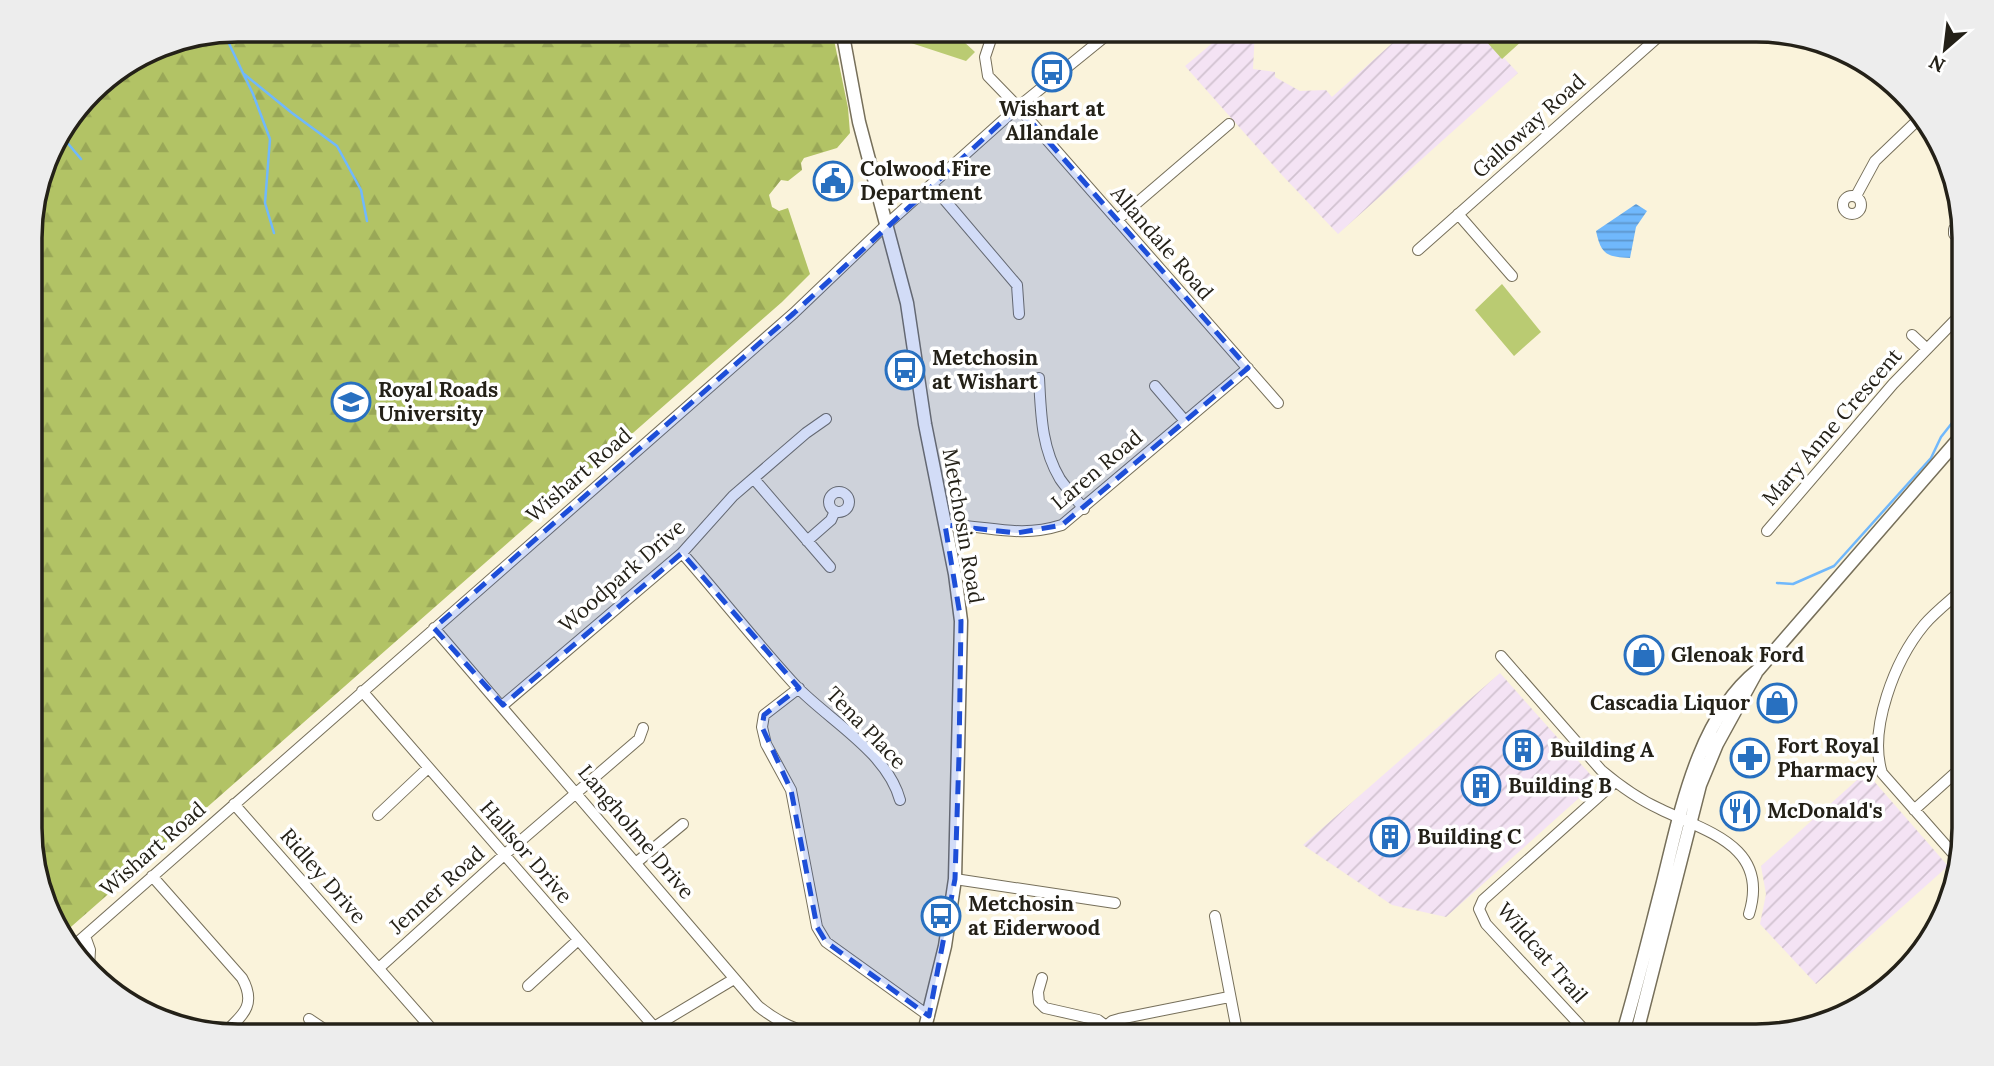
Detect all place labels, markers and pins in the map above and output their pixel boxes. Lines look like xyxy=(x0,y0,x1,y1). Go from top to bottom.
bus stop icon: Wishart at Allandale xyxy=(1031,51,1073,93)
place label: Wishart at Allandale xyxy=(999,95,1105,146)
place label: Colwood Fire Department xyxy=(860,155,991,206)
public building icon: Colwood Fire Department xyxy=(812,160,854,202)
place label: Metchosin at Wishart xyxy=(932,344,1038,395)
bus stop icon: Metchosin at Wishart xyxy=(884,349,926,391)
place label: Royal Roads University xyxy=(378,376,498,427)
school or university icon: Royal Roads University xyxy=(330,381,372,423)
shop icon: Glenoak Ford xyxy=(1623,634,1665,676)
place label: Glenoak Ford xyxy=(1671,641,1804,668)
shop icon: Cascadia Liquor xyxy=(1756,682,1798,724)
place label: Cascadia Liquor xyxy=(1590,689,1750,716)
building icon: Building A xyxy=(1502,729,1544,771)
place label: Fort Royal Pharmacy xyxy=(1777,732,1880,783)
place label: Building A xyxy=(1550,736,1654,763)
pharmacy icon: Fort Royal Pharmacy xyxy=(1729,737,1771,779)
building icon: Building B xyxy=(1460,765,1502,807)
place label: Building B xyxy=(1508,772,1612,799)
restaurant icon: McDonald's xyxy=(1719,790,1761,832)
place label: McDonald's xyxy=(1767,797,1883,824)
building icon: Building C xyxy=(1369,816,1411,858)
place label: Building C xyxy=(1417,823,1522,850)
place label: Metchosin at Eiderwood xyxy=(968,890,1100,941)
bus stop icon: Metchosin at Eiderwood xyxy=(920,895,962,937)

